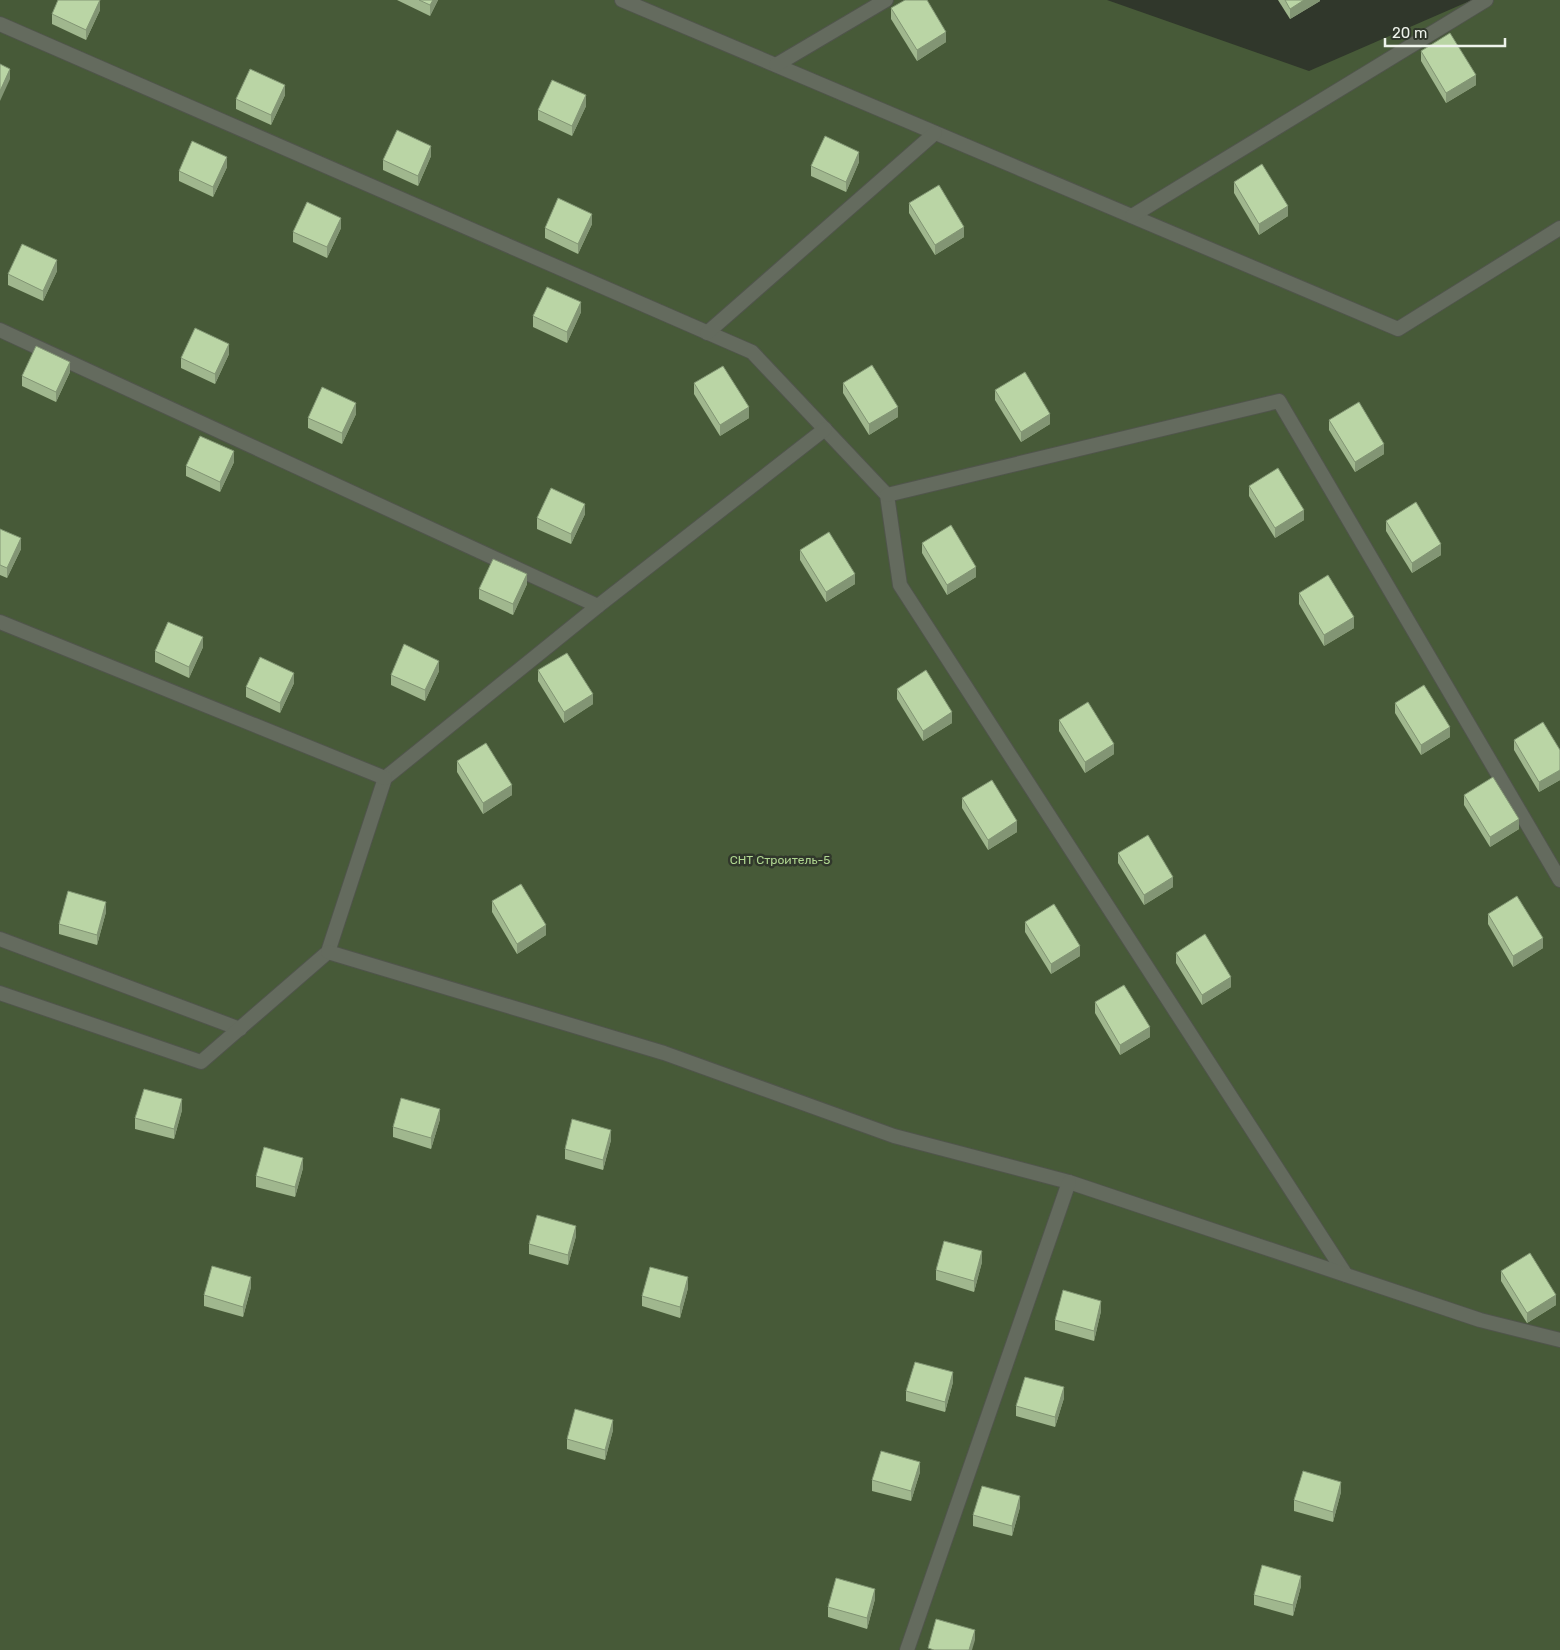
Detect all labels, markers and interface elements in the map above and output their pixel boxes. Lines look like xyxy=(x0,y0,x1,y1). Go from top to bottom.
scale bar xyxy=(1385,15,1505,47)
text: 20 m xyxy=(1392,24,1427,42)
park label: СНТ Строитель-5 xyxy=(730,853,830,867)

